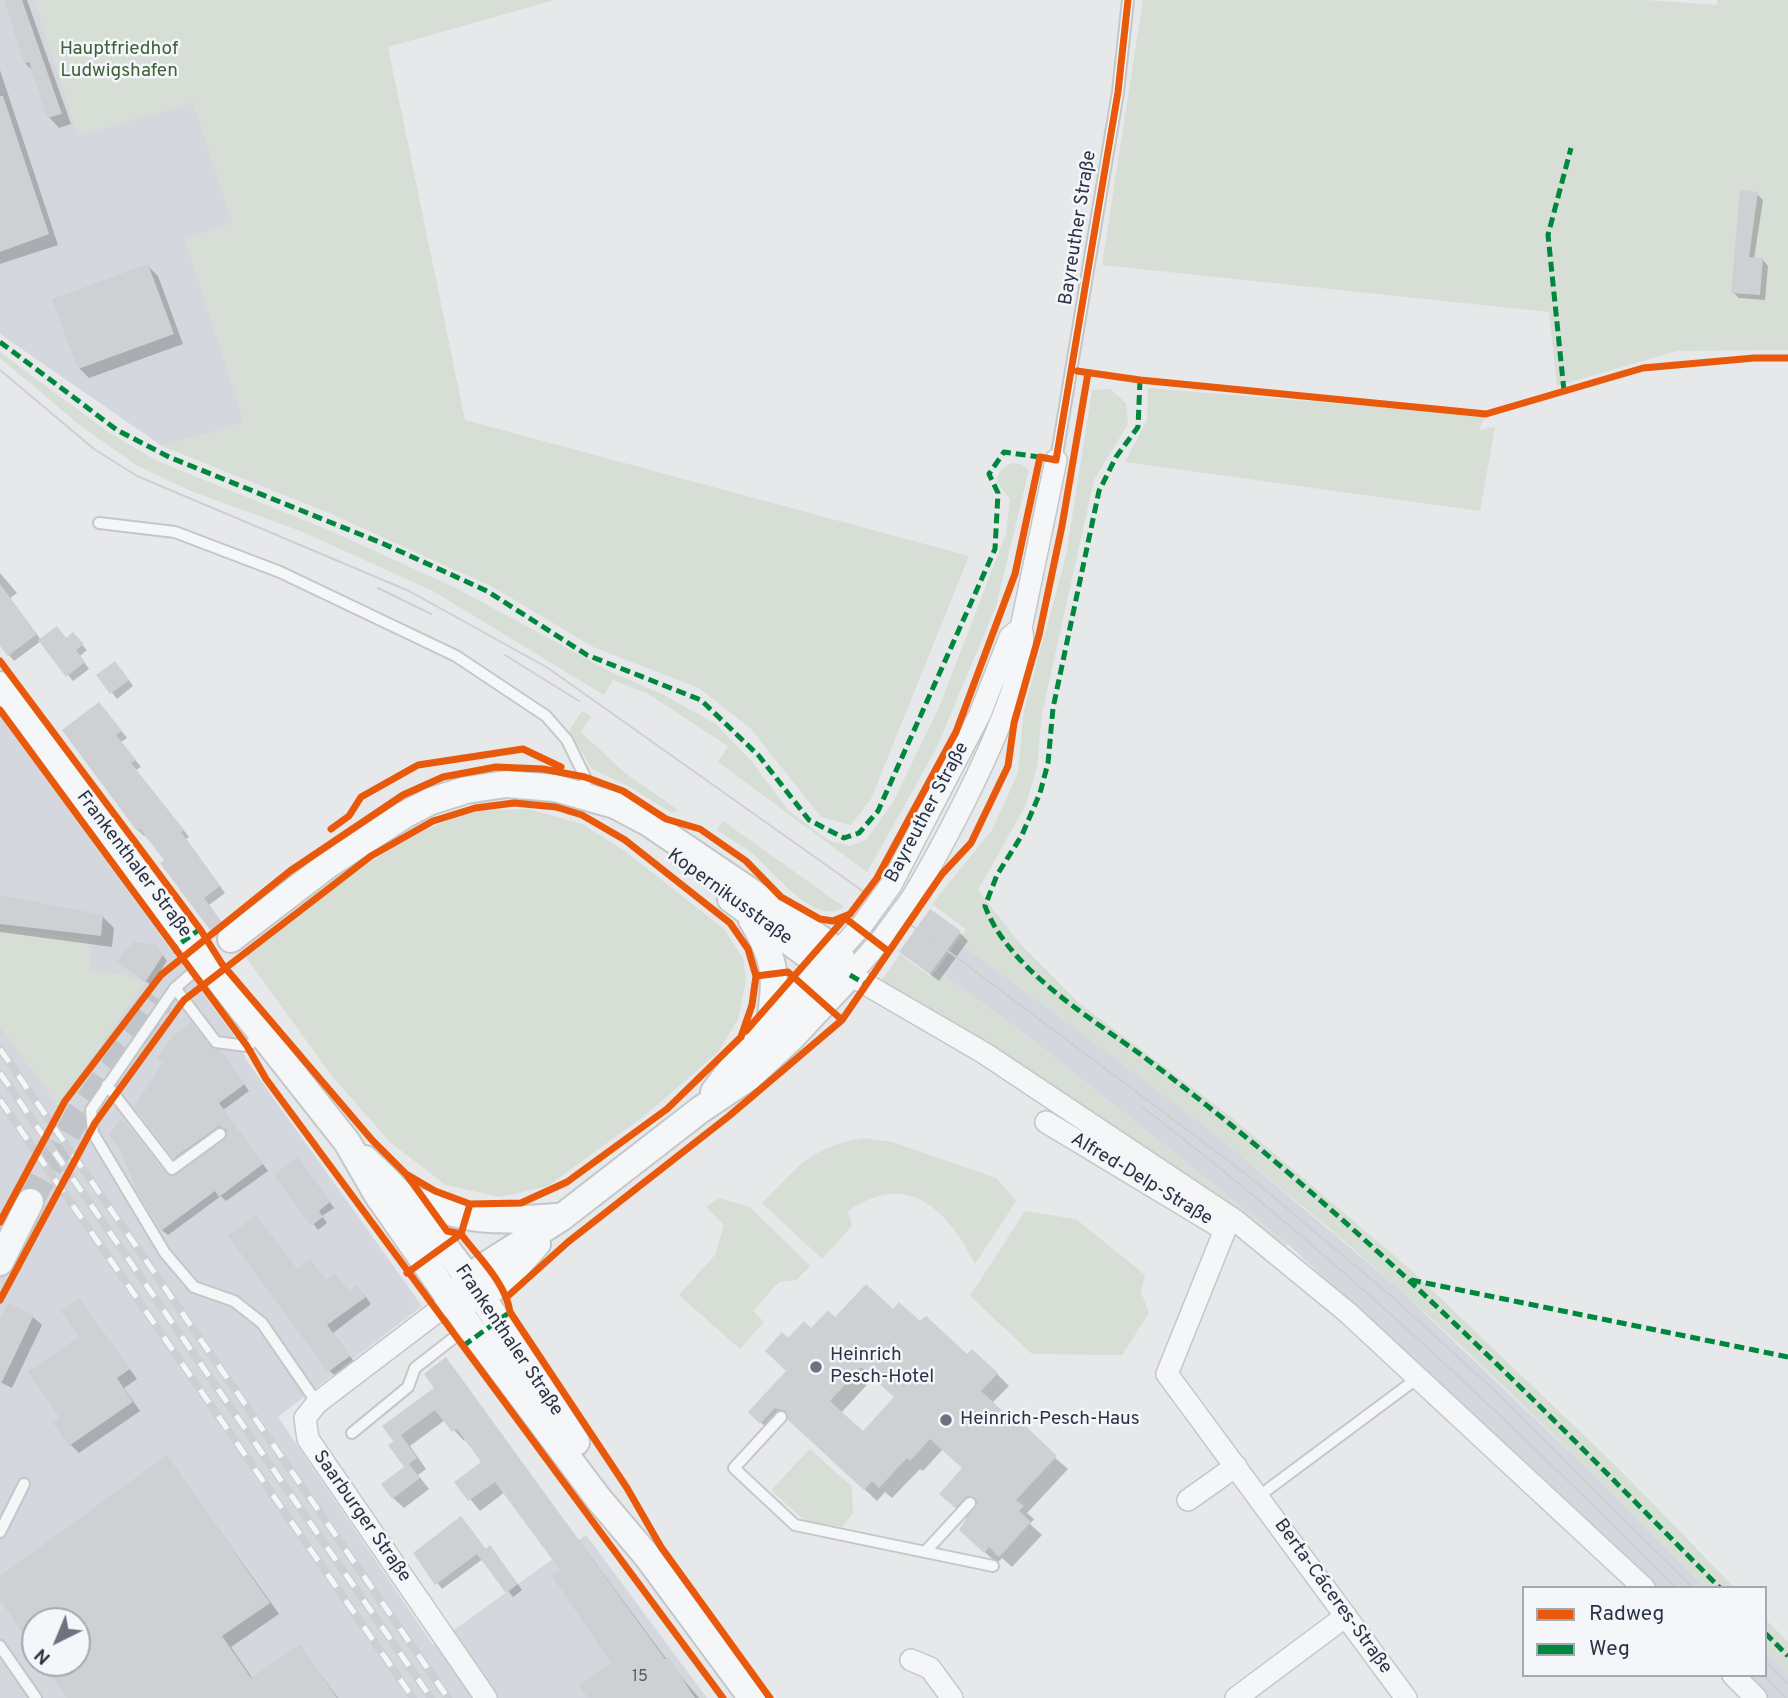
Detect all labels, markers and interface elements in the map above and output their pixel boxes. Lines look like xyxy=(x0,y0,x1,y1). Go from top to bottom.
park label: Hauptfriedhof Ludwigshafen xyxy=(60,39,178,83)
street label: Bayreuther Straße xyxy=(1056,149,1102,307)
street label: Bayreuther Straße xyxy=(881,739,975,887)
street label: Frankenthaler Straße xyxy=(70,787,196,943)
street label: Kopernikusstraße xyxy=(662,845,796,951)
street label: Alfred-Delp-Straße xyxy=(1066,1129,1216,1231)
street label: Frankenthaler Straße xyxy=(449,1261,567,1421)
place label: Heinrich Pesch-Hotel xyxy=(830,1345,934,1389)
marker: Heinrich Pesch-Hotel xyxy=(808,1359,824,1375)
place label: Heinrich-Pesch-Haus xyxy=(960,1409,1140,1431)
marker: Heinrich-Pesch-Haus xyxy=(938,1412,954,1428)
street label: Saarburger Straße xyxy=(307,1447,415,1587)
street label: Berta-Cáceres-Straße xyxy=(1268,1515,1396,1679)
legend xyxy=(1522,1586,1767,1677)
text: Radweg xyxy=(1589,1601,1664,1628)
north arrow xyxy=(21,1607,91,1677)
text: Weg xyxy=(1589,1636,1630,1663)
text: N xyxy=(30,1642,56,1669)
house number: 15 xyxy=(632,1668,648,1688)

